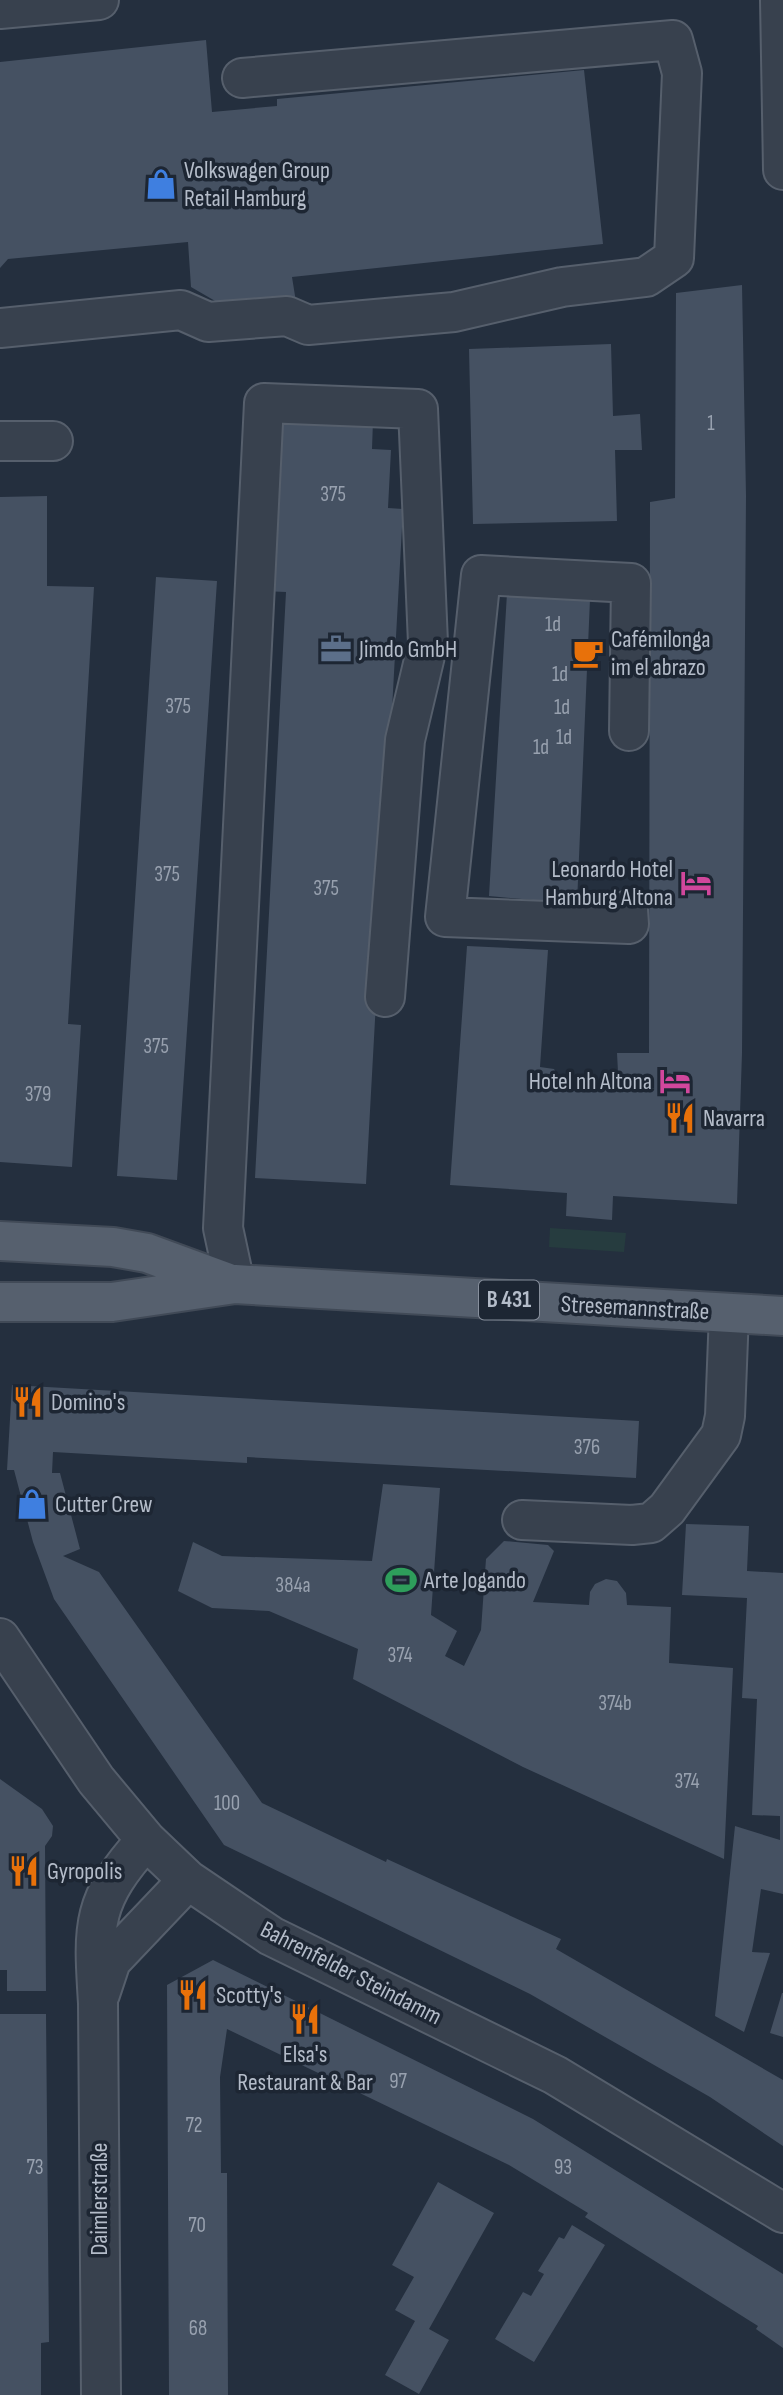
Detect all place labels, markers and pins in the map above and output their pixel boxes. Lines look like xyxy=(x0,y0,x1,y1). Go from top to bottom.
place label: Volkswagen Group Retail Hamburg xyxy=(184,156,330,213)
shop icon: Volkswagen Group Retail Hamburg xyxy=(144,167,178,201)
place label: Cafémilonga im el abrazo xyxy=(611,625,711,682)
office icon: Jimdo GmbH xyxy=(319,632,353,666)
place label: Jimdo GmbH xyxy=(358,635,457,664)
cafe icon: Cafémilonga im el abrazo xyxy=(571,636,605,670)
place label: Leonardo Hotel Hamburg Altona xyxy=(545,855,673,912)
hotel icon: Leonardo Hotel Hamburg Altona xyxy=(679,866,713,900)
hotel icon: Hotel nh Altona xyxy=(658,1064,692,1098)
place label: Hotel nh Altona xyxy=(529,1067,652,1096)
restaurant icon: Navarra xyxy=(663,1101,697,1135)
place label: Navarra xyxy=(703,1104,765,1133)
restaurant icon: Domino's xyxy=(11,1385,45,1419)
place label: Domino's xyxy=(51,1388,125,1417)
shop icon: Cutter Crew xyxy=(15,1487,49,1521)
place label: Cutter Crew xyxy=(55,1490,152,1519)
sports icon: Arte Jogando xyxy=(384,1563,418,1597)
place label: Arte Jogando xyxy=(423,1566,526,1595)
restaurant icon: Gyropolis xyxy=(7,1854,41,1888)
place label: Gyropolis xyxy=(47,1857,122,1886)
restaurant icon: Scotty's xyxy=(176,1978,210,2012)
place label: Scotty's xyxy=(216,1981,282,2010)
restaurant icon: Elsa's Restaurant & Bar xyxy=(288,2002,322,2036)
place label: Elsa's Restaurant & Bar xyxy=(237,2040,373,2097)

